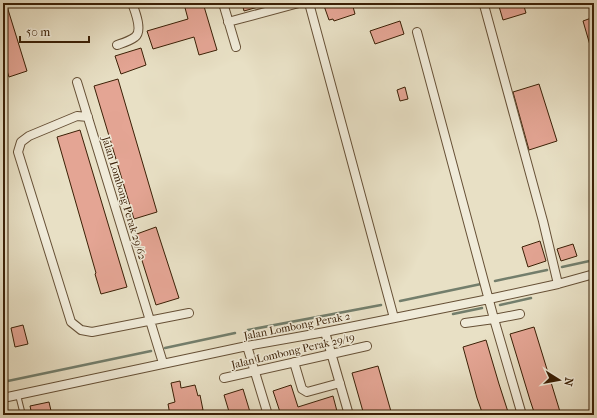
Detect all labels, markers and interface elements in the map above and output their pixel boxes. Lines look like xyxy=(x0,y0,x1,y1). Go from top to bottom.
scale bar xyxy=(20,18,89,44)
text: 50 m xyxy=(26,25,50,39)
street label: Jalan Lombong Perak 29/62 xyxy=(99,134,149,262)
street label: Jalan Lombong Perak 2 xyxy=(242,309,352,343)
street label: Jalan Lombong Perak 29/19 xyxy=(229,330,356,372)
north arrow xyxy=(539,360,579,400)
text: N xyxy=(561,376,576,388)

